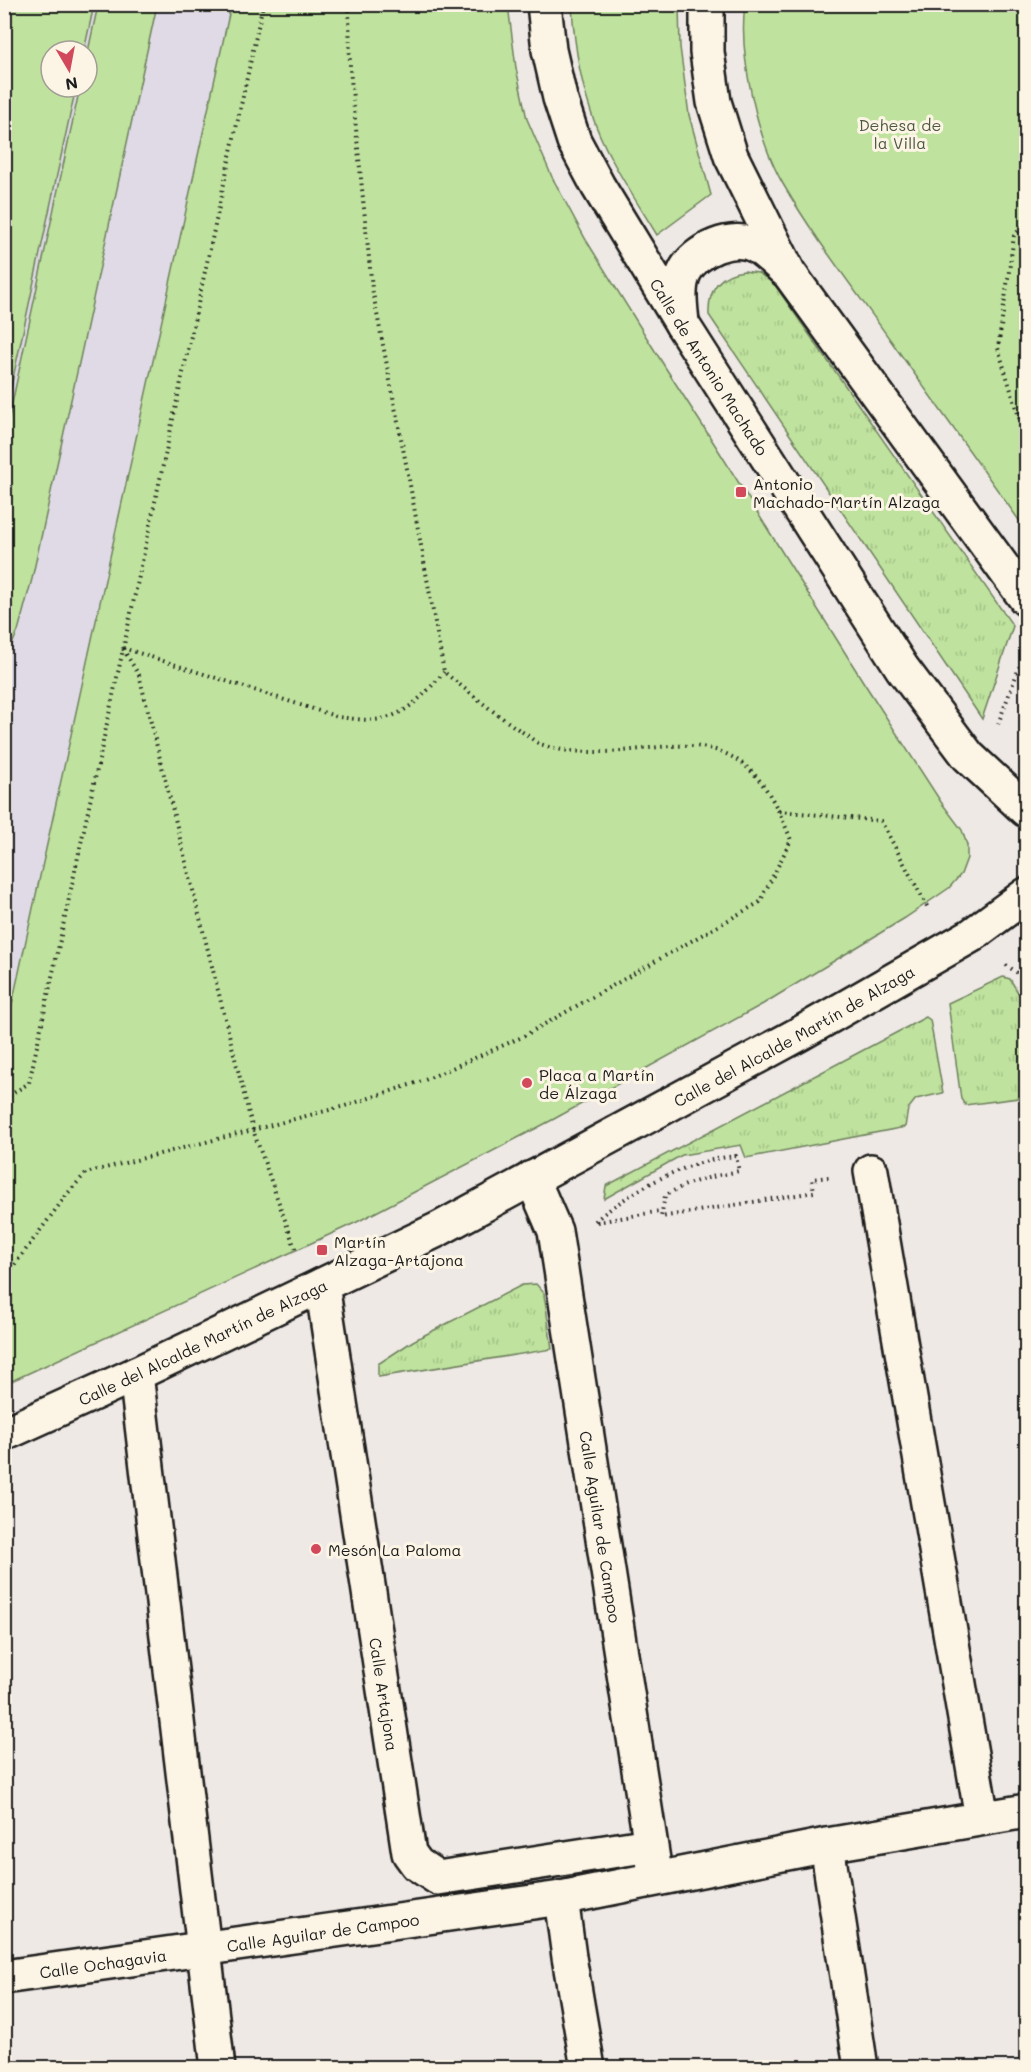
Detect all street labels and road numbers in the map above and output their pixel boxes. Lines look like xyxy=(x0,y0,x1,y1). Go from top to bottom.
street label: Calle de Antonio Machado xyxy=(646,274,774,459)
street label: Calle del Alcalde Martín de Alzaga xyxy=(669,960,918,1111)
street label: Calle del Alcalde Martín de Alzaga xyxy=(75,1274,330,1409)
street label: Calle Aguilar de Campoo xyxy=(576,1429,626,1624)
street label: Calle Artajona xyxy=(366,1636,404,1752)
street label: Calle Aguilar de Campoo xyxy=(225,1908,420,1956)
street label: Calle Ochagavia xyxy=(38,1944,168,1982)

